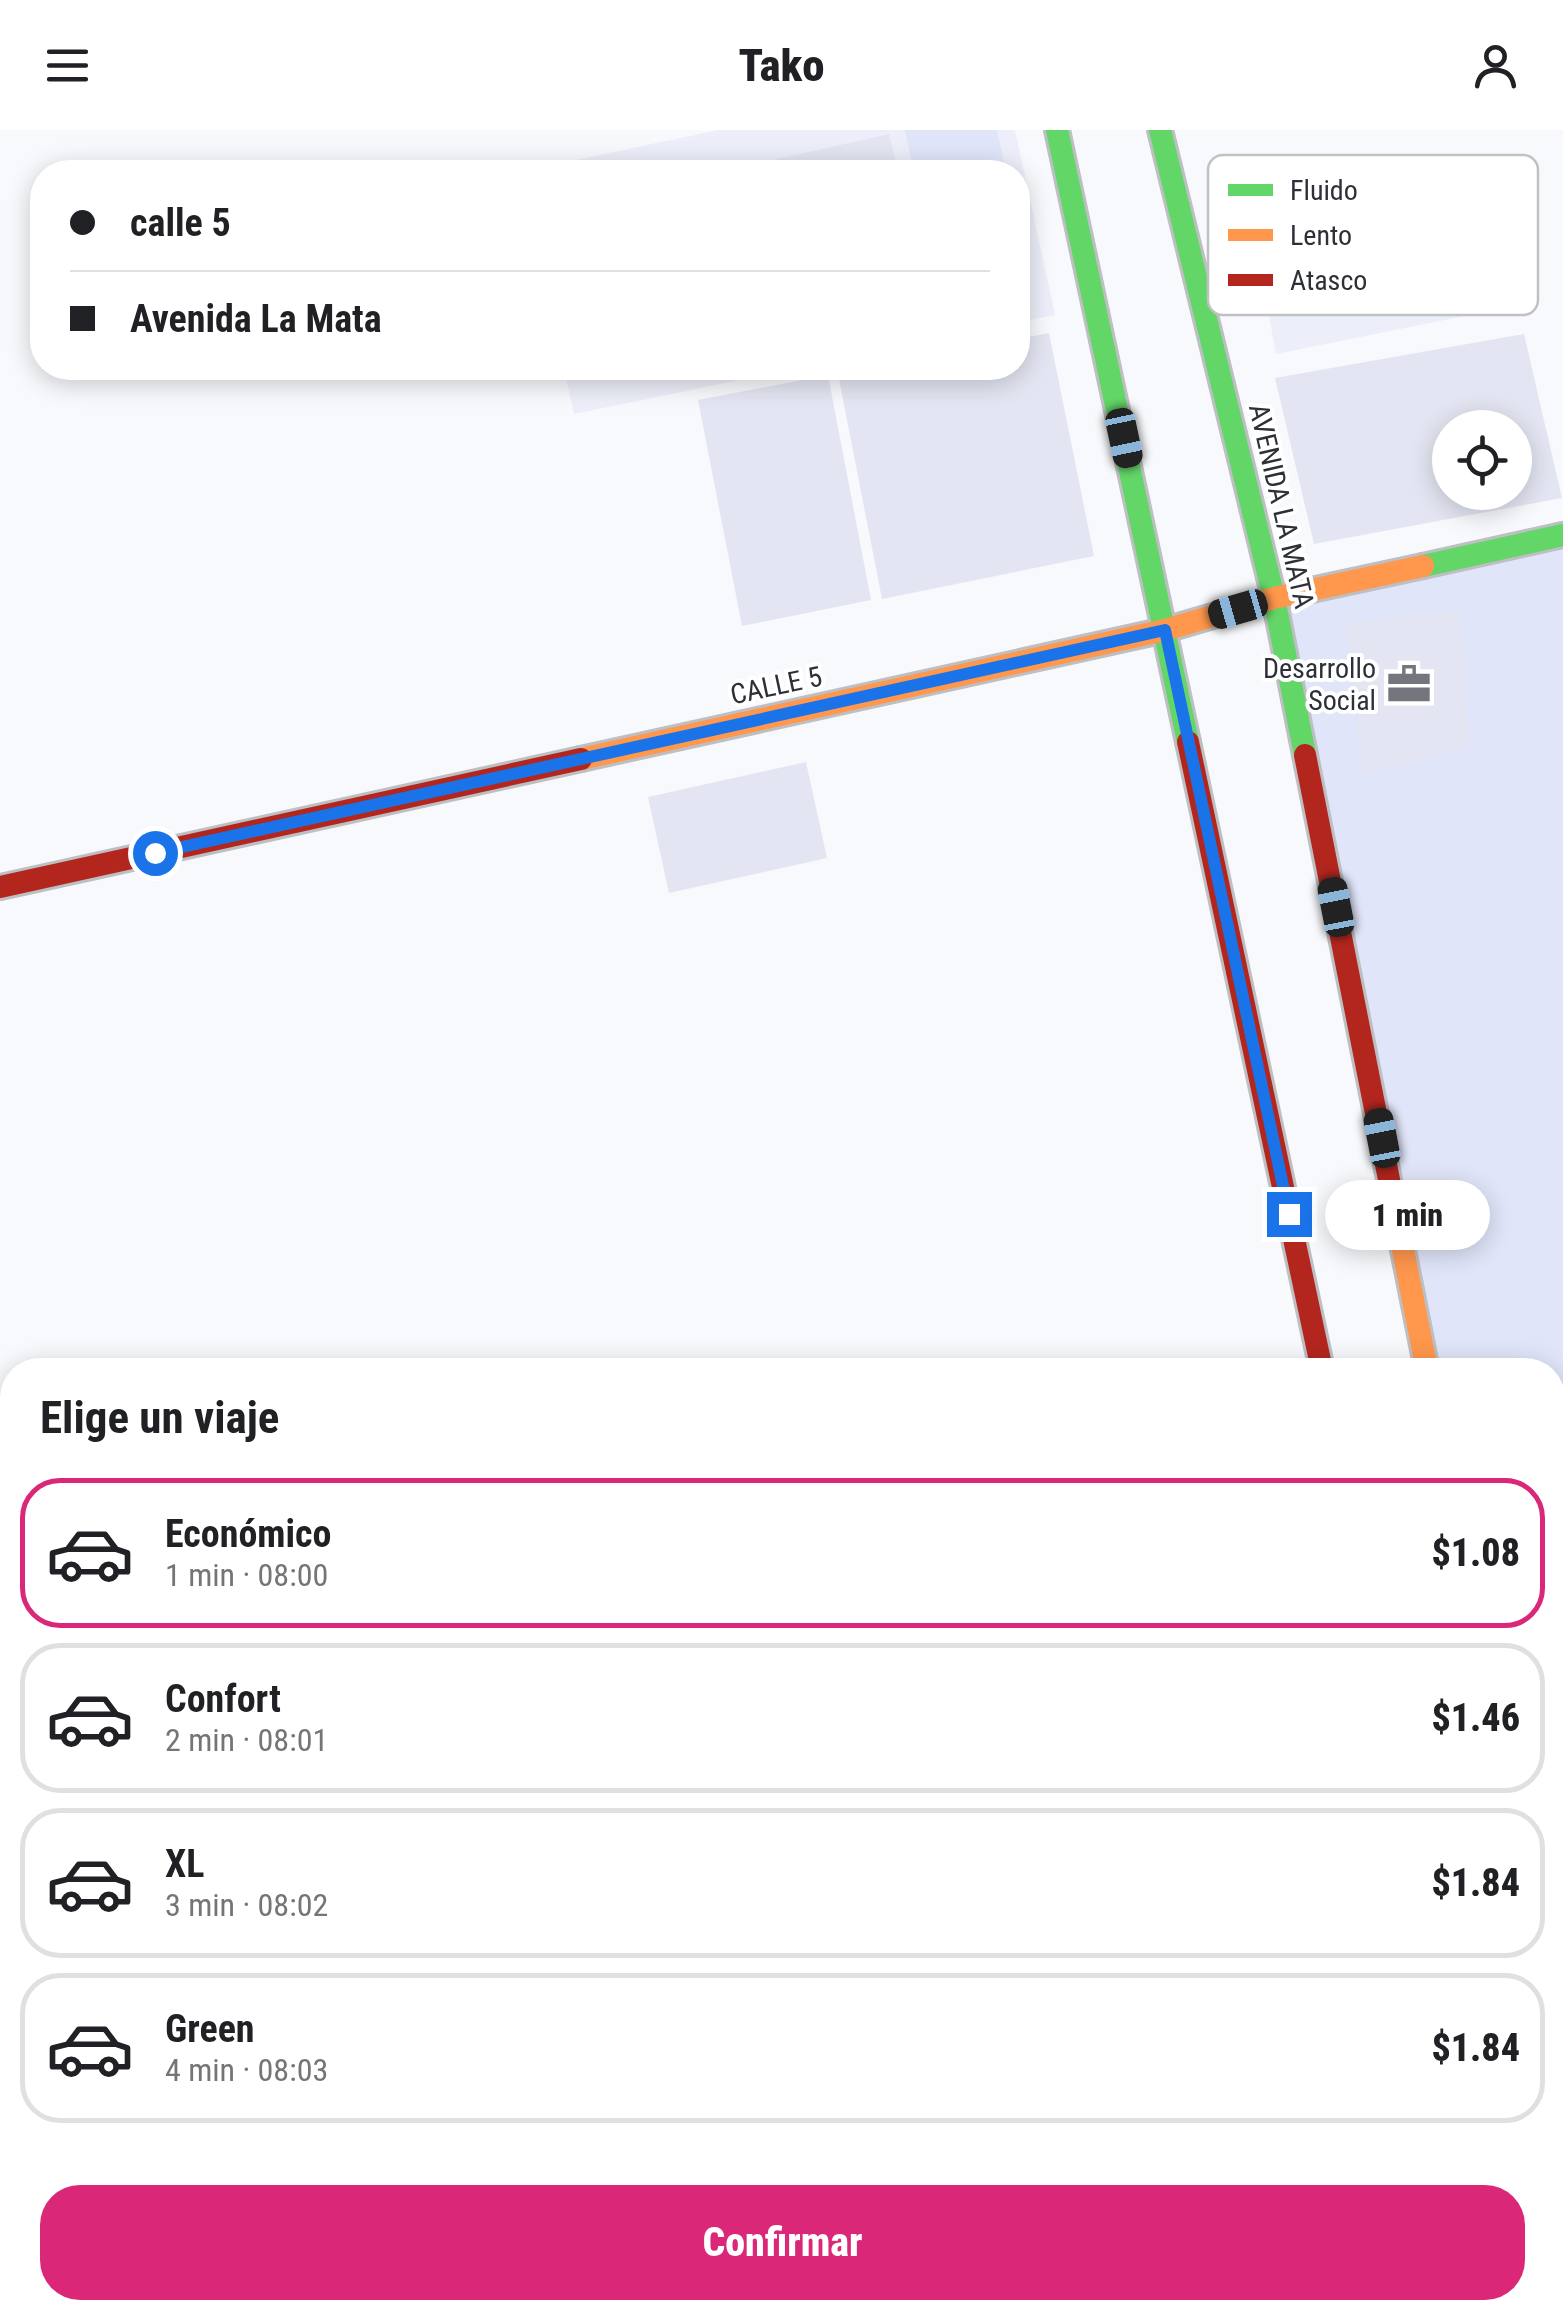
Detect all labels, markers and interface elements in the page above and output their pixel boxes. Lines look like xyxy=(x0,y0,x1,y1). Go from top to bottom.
icon: menu xyxy=(40,38,95,93)
icon: person xyxy=(1468,38,1523,93)
text: Tako xyxy=(738,39,825,92)
legend xyxy=(1208,155,1538,315)
text: Fluido xyxy=(1290,174,1358,207)
text: calle 5 xyxy=(130,201,231,245)
text: Lento xyxy=(1290,219,1352,252)
text: Atasco xyxy=(1290,264,1367,297)
text: Avenida La Mata xyxy=(130,297,382,341)
street label: AVENIDA LA MATA xyxy=(1242,401,1321,612)
car xyxy=(1103,406,1145,470)
map controls xyxy=(1432,410,1532,510)
button: locate xyxy=(1432,410,1532,510)
car xyxy=(1205,586,1271,632)
place label: Desarrollo Social xyxy=(1263,652,1376,717)
street label: CALLE 5 xyxy=(727,660,825,711)
office icon: Desarrollo Social xyxy=(1385,660,1433,708)
route start xyxy=(133,831,178,876)
car xyxy=(1316,875,1356,939)
car xyxy=(1362,1106,1402,1170)
callout: 1 min xyxy=(1324,1179,1489,1249)
route end xyxy=(1267,1192,1312,1237)
text: 1 min xyxy=(1372,1196,1443,1234)
text: Elige un viaje xyxy=(40,1391,279,1444)
icon: car xyxy=(45,1508,135,1598)
text: Económico xyxy=(165,1512,331,1556)
text: $1.08 xyxy=(1431,1531,1520,1575)
text: 1 min · 08:00 xyxy=(165,1556,328,1594)
icon: car xyxy=(45,1673,135,1763)
text: Confort xyxy=(165,1677,281,1721)
text: $1.46 xyxy=(1431,1696,1520,1740)
text: 2 min · 08:01 xyxy=(165,1721,328,1759)
icon: car xyxy=(45,1838,135,1928)
text: XL xyxy=(165,1842,204,1886)
text: $1.84 xyxy=(1431,1861,1520,1905)
text: 3 min · 08:02 xyxy=(165,1886,328,1924)
icon: car xyxy=(45,2003,135,2093)
text: Green xyxy=(165,2007,255,2051)
text: $1.84 xyxy=(1431,2026,1520,2070)
text: 4 min · 08:03 xyxy=(165,2051,328,2089)
button: Confirmar xyxy=(40,2185,1525,2300)

